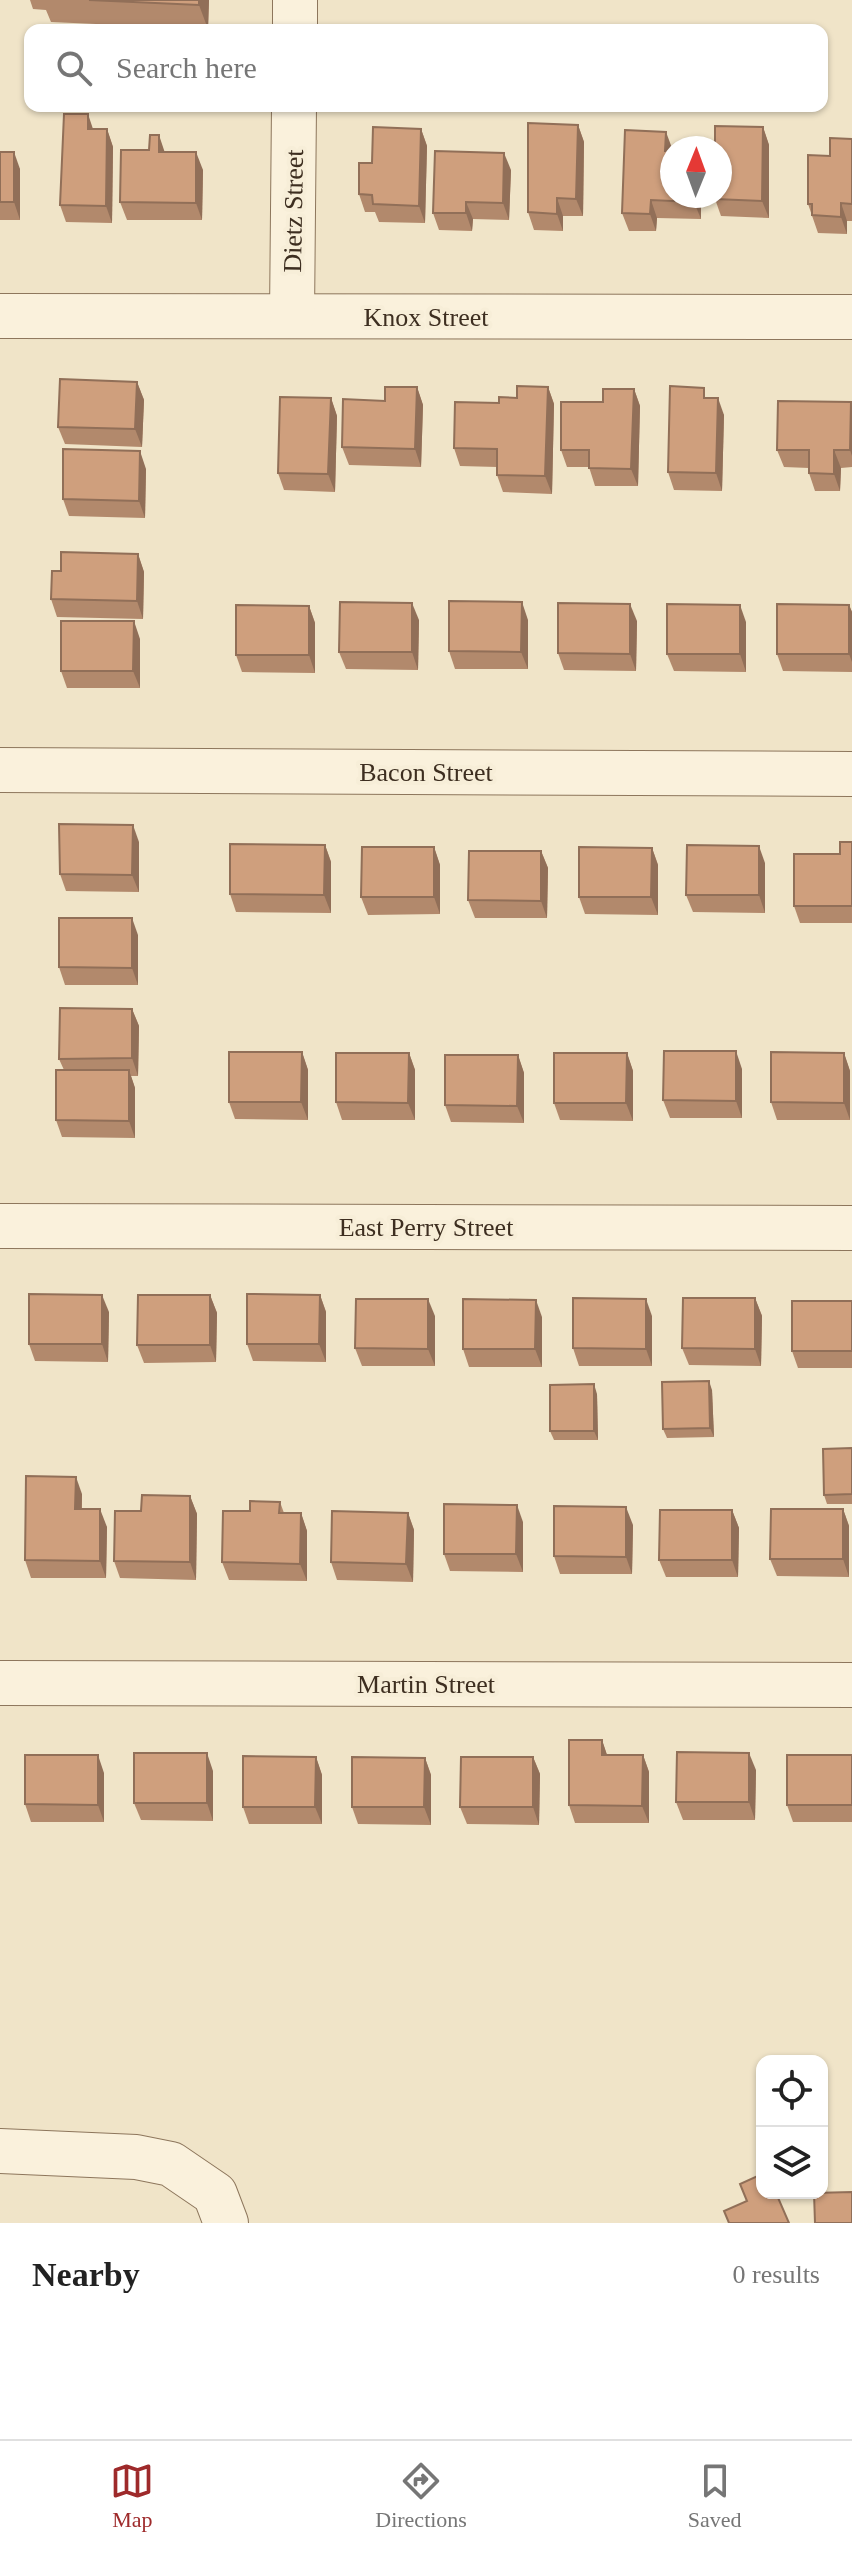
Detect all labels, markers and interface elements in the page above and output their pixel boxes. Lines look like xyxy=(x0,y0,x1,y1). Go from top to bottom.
search box xyxy=(24,24,828,112)
icon: search xyxy=(52,46,96,90)
text: Search here xyxy=(116,51,257,84)
north arrow xyxy=(660,136,732,208)
street label: Dietz Street xyxy=(278,148,309,273)
street label: Knox Street xyxy=(364,303,489,332)
street label: Bacon Street xyxy=(359,758,494,787)
street label: East Perry Street xyxy=(339,1213,514,1242)
street label: Martin Street xyxy=(357,1670,496,1699)
map controls xyxy=(756,2055,828,2199)
button: locate xyxy=(756,2055,828,2127)
button: layers xyxy=(756,2127,828,2199)
text: Nearby xyxy=(32,2256,140,2293)
text: 0 results xyxy=(733,2260,820,2289)
tab: Map xyxy=(110,2459,154,2533)
tab: Directions xyxy=(375,2459,467,2533)
tab: Saved xyxy=(688,2459,742,2533)

